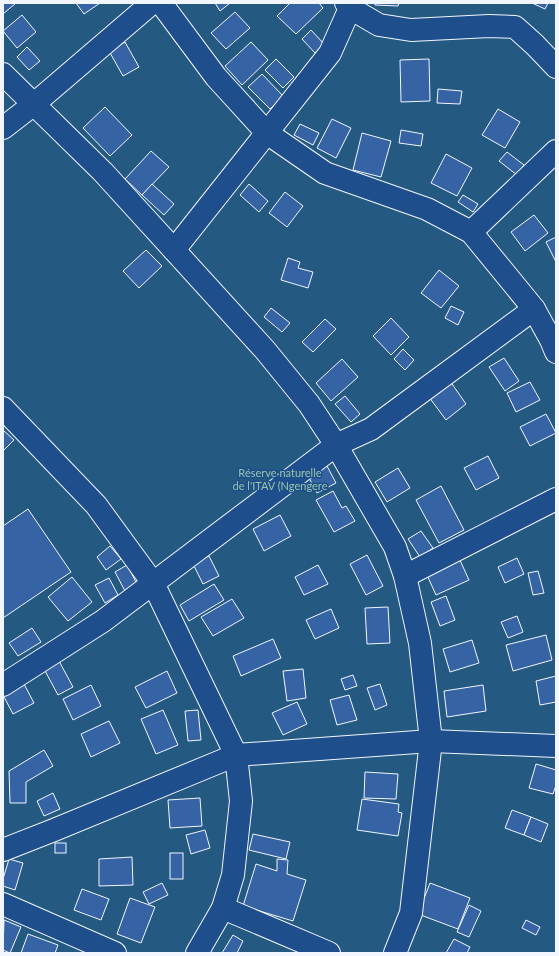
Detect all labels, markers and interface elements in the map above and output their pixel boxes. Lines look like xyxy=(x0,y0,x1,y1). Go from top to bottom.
park label: Réserve naturelle de l'ITAV (Ngengere xyxy=(233,466,328,492)

